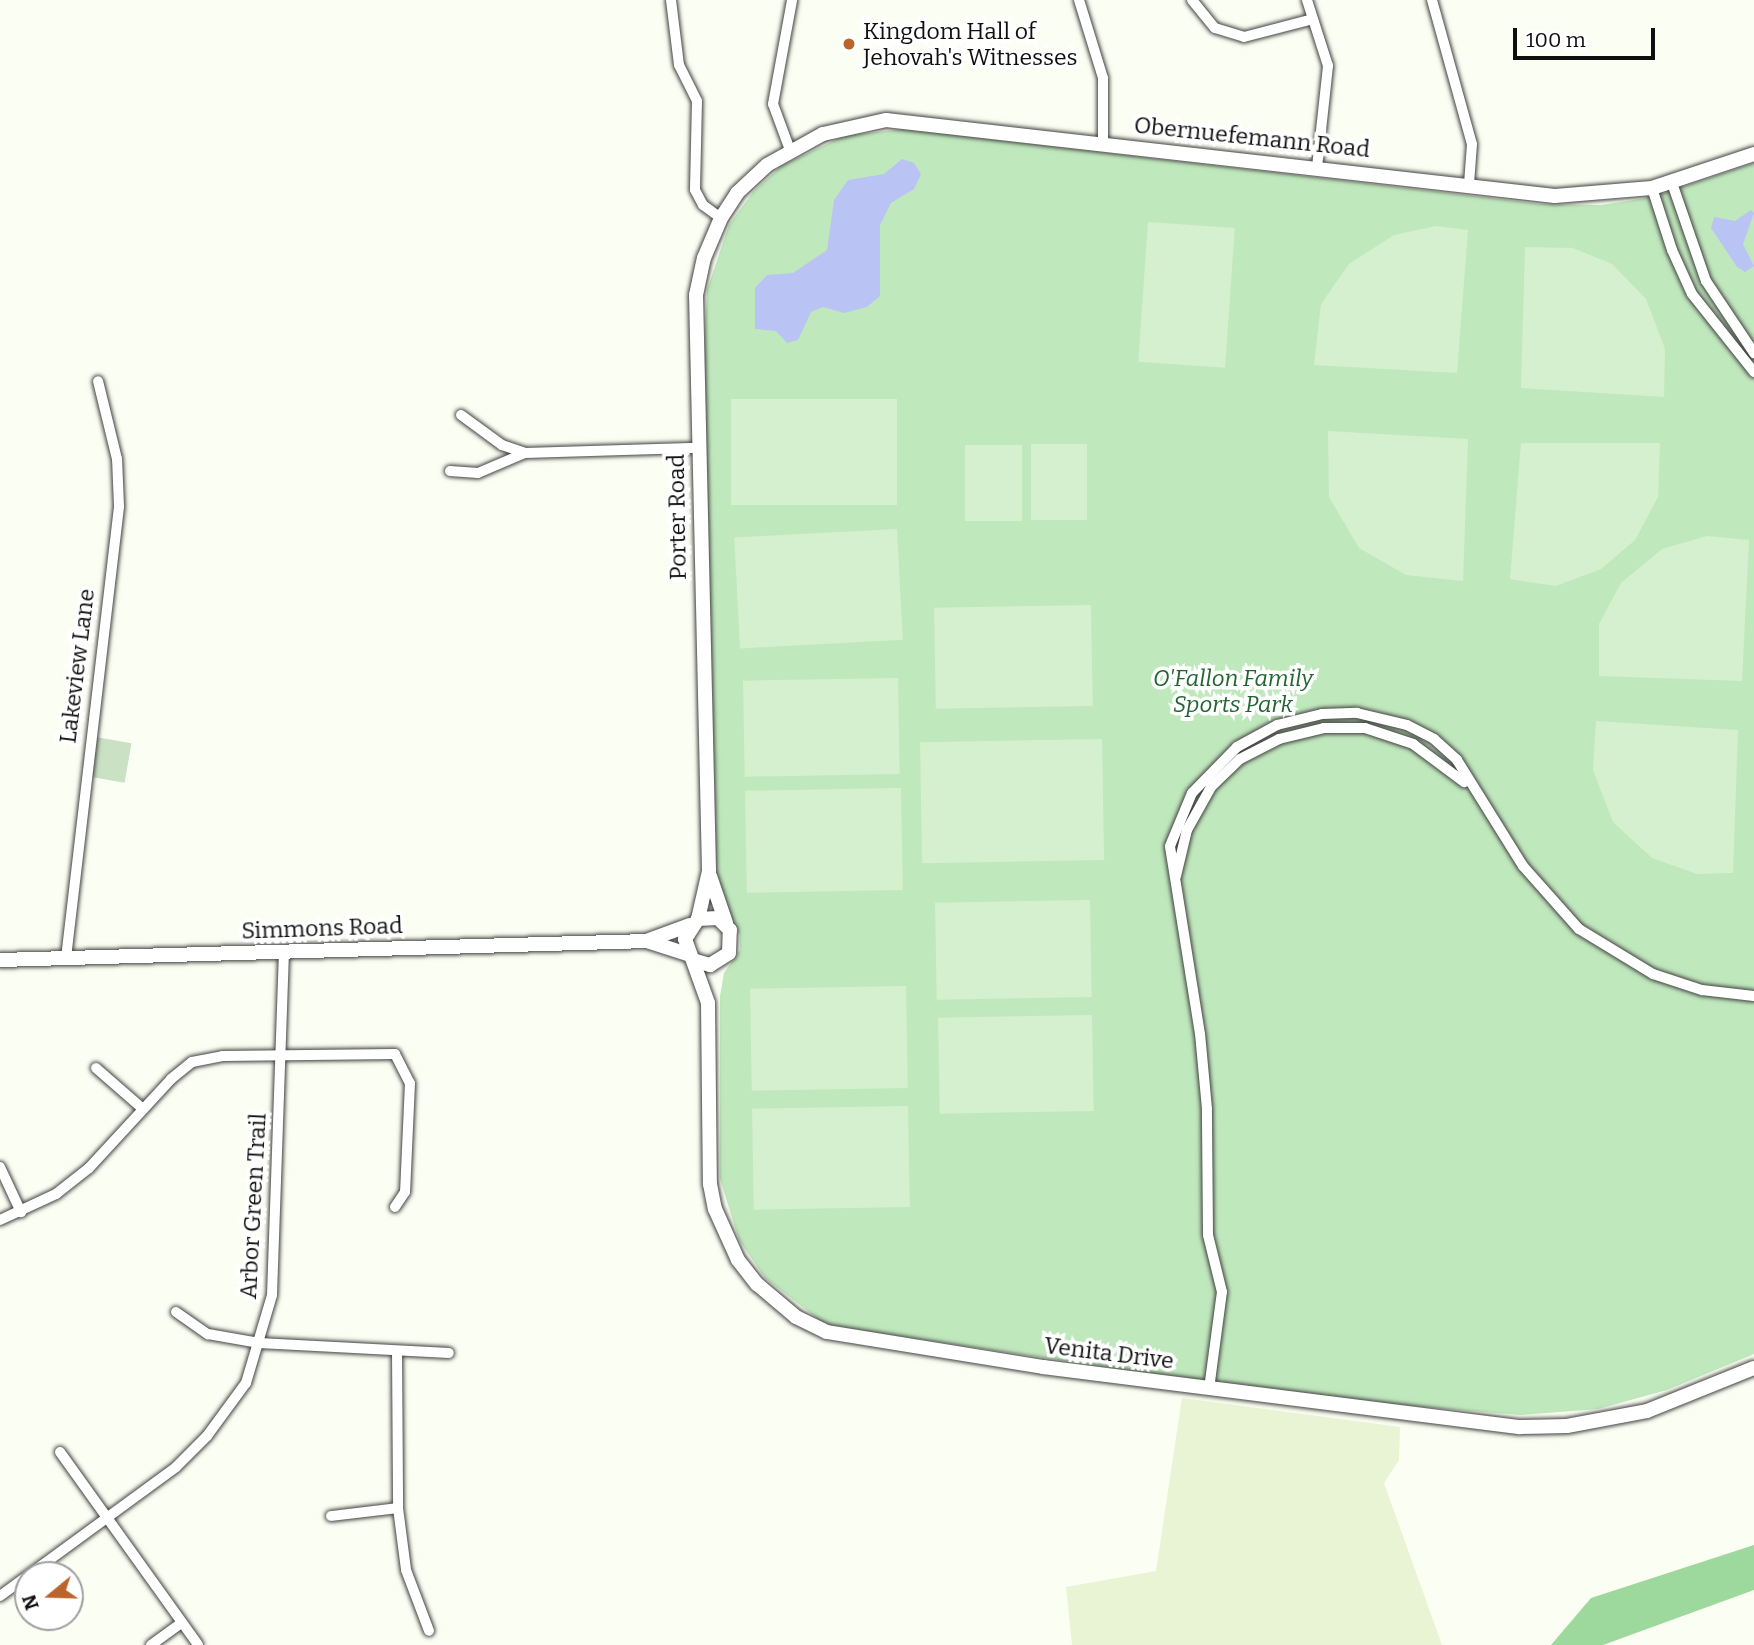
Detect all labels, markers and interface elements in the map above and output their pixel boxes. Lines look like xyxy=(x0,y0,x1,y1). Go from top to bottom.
scale bar xyxy=(1516,14,1658,58)
place label: Kingdom Hall of Jehovah's Witnesses xyxy=(863,17,1078,71)
text: 100 m xyxy=(1526,27,1586,53)
marker: Kingdom Hall of Jehovah's Witnesses xyxy=(841,36,857,52)
street label: Obernuefemann Road xyxy=(1133,111,1371,163)
street label: Porter Road xyxy=(662,454,692,580)
street label: Lakeview Lane xyxy=(54,587,100,745)
park label: O'Fallon Family Sports Park xyxy=(1153,664,1313,718)
street label: Simmons Road xyxy=(241,911,403,945)
street label: Arbor Green Trail xyxy=(234,1112,272,1300)
street label: Venita Drive xyxy=(1043,1331,1175,1375)
north arrow xyxy=(14,1561,84,1631)
text: N xyxy=(17,1592,44,1613)

